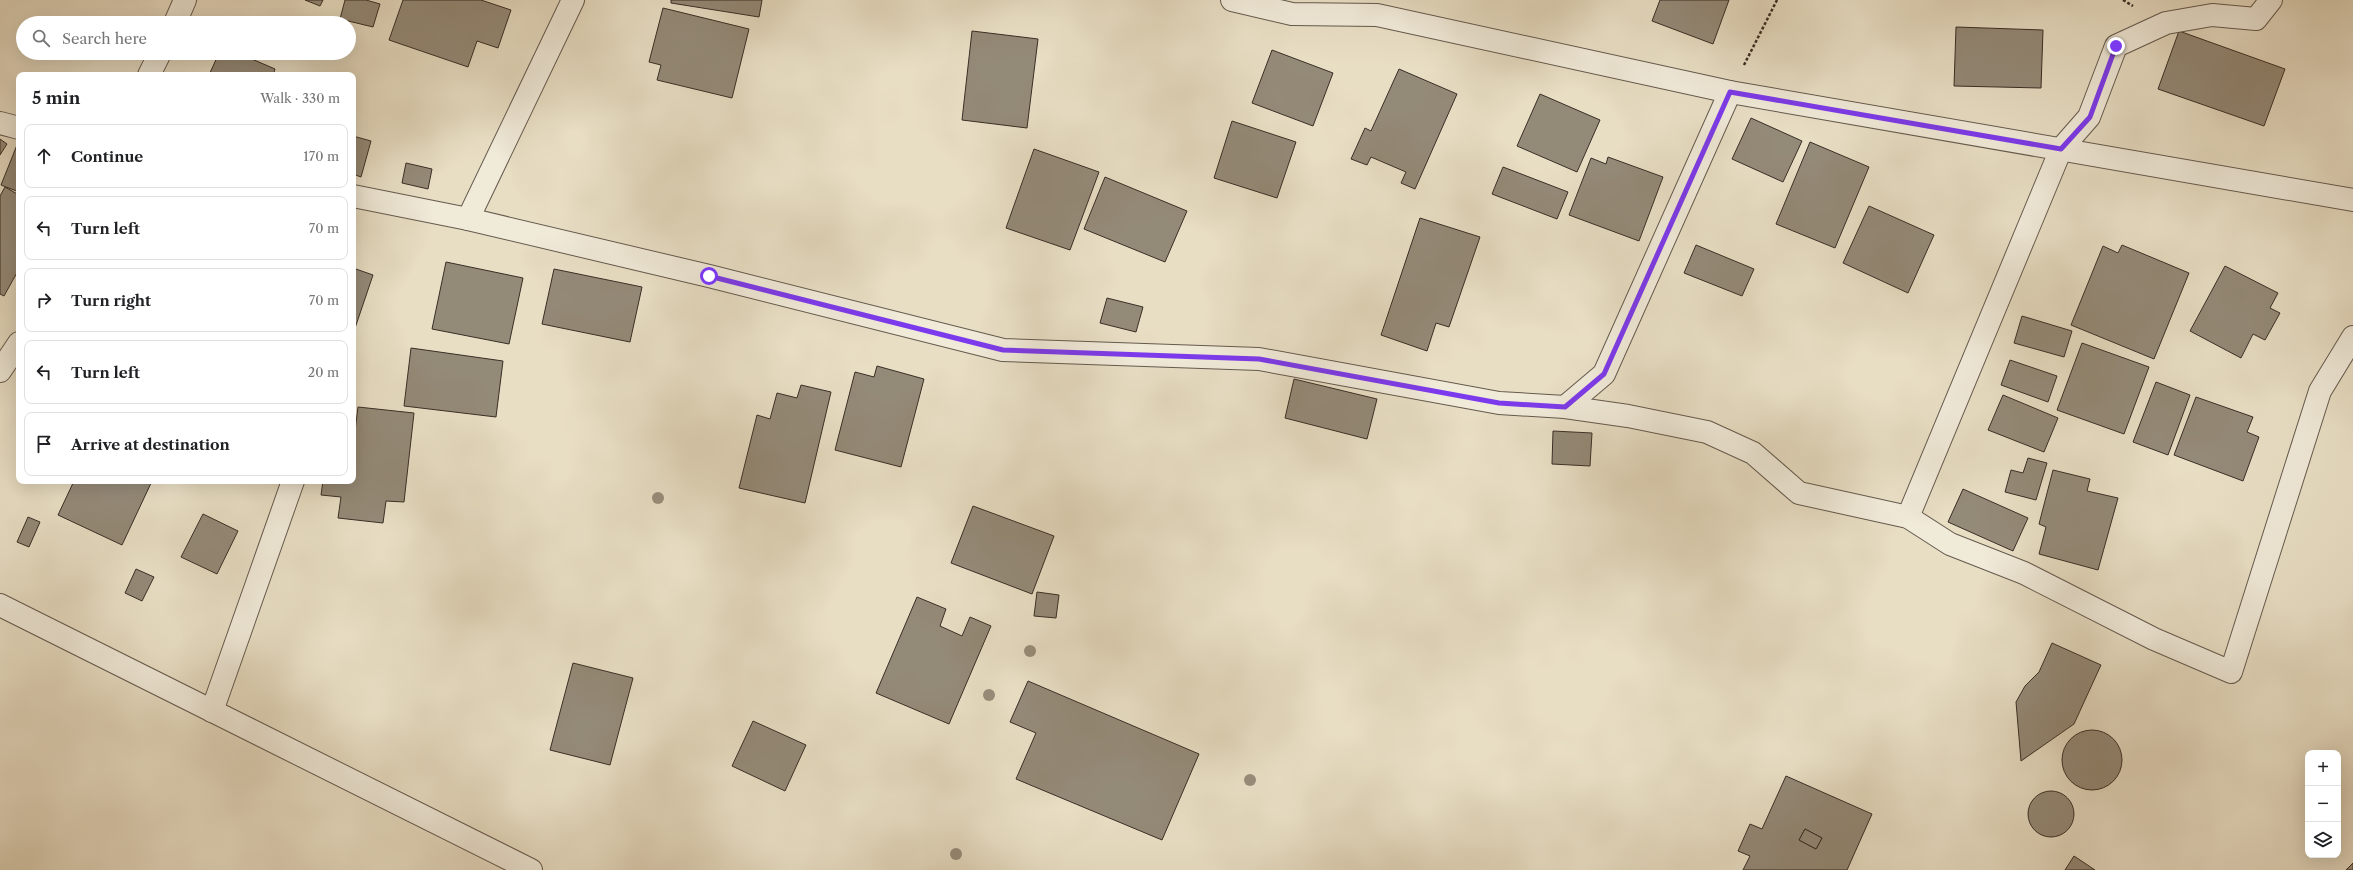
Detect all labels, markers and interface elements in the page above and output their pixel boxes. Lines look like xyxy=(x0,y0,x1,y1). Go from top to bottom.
search box xyxy=(16,16,356,60)
icon: search xyxy=(30,27,52,49)
text: Search here xyxy=(62,29,147,48)
route end xyxy=(2107,37,2125,55)
text: 5 min xyxy=(32,88,80,108)
text: Walk · 330 m xyxy=(260,90,340,106)
icon: ahead xyxy=(33,145,55,167)
text: Continue xyxy=(71,147,143,166)
text: 170 m xyxy=(303,148,339,164)
icon: left xyxy=(33,217,55,239)
text: Turn left xyxy=(71,219,140,238)
text: 70 m xyxy=(309,220,339,236)
route start xyxy=(700,267,718,285)
icon: right xyxy=(33,289,55,311)
text: Turn right xyxy=(71,291,151,310)
text: 70 m xyxy=(309,292,339,308)
icon: left xyxy=(33,361,55,383)
text: Turn left xyxy=(71,363,140,382)
text: 20 m xyxy=(308,364,339,380)
icon: arrive xyxy=(33,433,55,455)
text: Arrive at destination xyxy=(71,435,230,454)
map controls xyxy=(2305,750,2341,858)
button: + xyxy=(2305,750,2341,786)
button: − xyxy=(2305,786,2341,822)
button: layers xyxy=(2305,822,2341,858)

